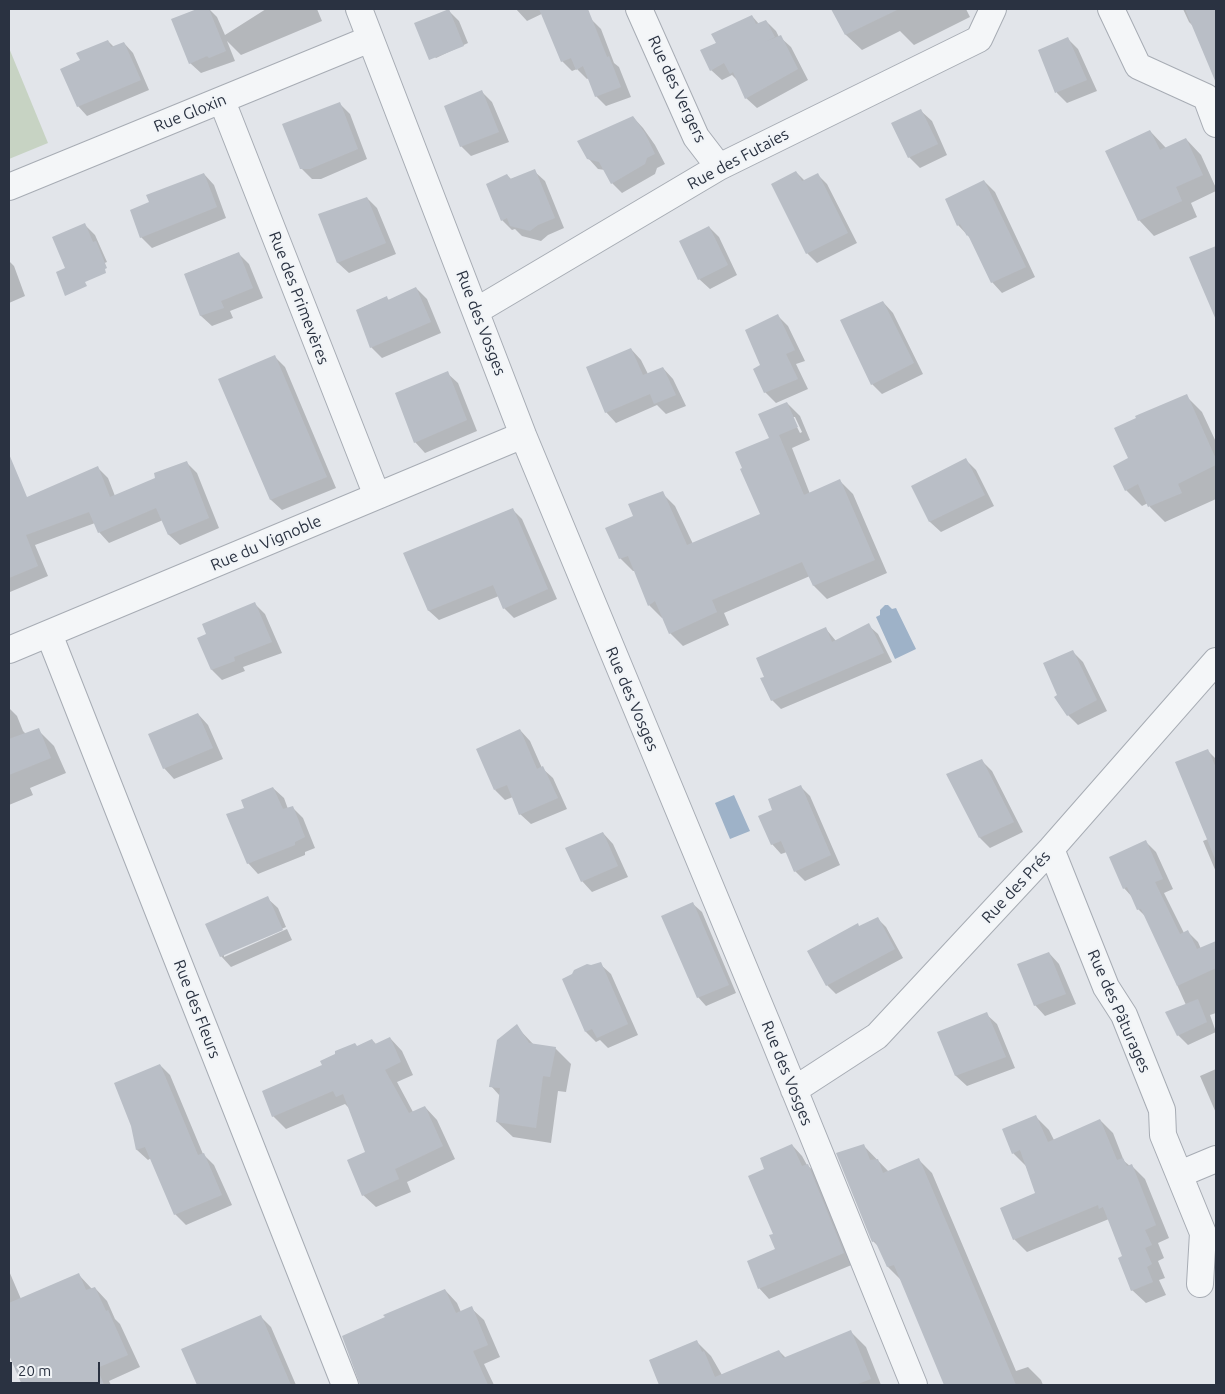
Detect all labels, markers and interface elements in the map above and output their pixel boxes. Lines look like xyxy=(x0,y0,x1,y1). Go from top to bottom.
street label: Rue des Vergers xyxy=(644,32,710,146)
street label: Rue Gloxin xyxy=(151,90,229,136)
street label: Rue des Futaies xyxy=(684,124,792,194)
street label: Rue des Primevères xyxy=(265,229,333,367)
street label: Rue des Vosges xyxy=(452,268,510,378)
street label: Rue du Vignoble xyxy=(208,511,324,575)
street label: Rue des Vosges xyxy=(601,644,663,754)
street label: Rue des Prés xyxy=(978,847,1054,927)
street label: Rue des Pâturages xyxy=(1083,946,1155,1076)
street label: Rue des Fleurs xyxy=(169,957,225,1061)
street label: Rue des Vosges xyxy=(757,1018,817,1128)
scale bar xyxy=(12,1352,102,1384)
text: 20 m xyxy=(18,1362,51,1379)

